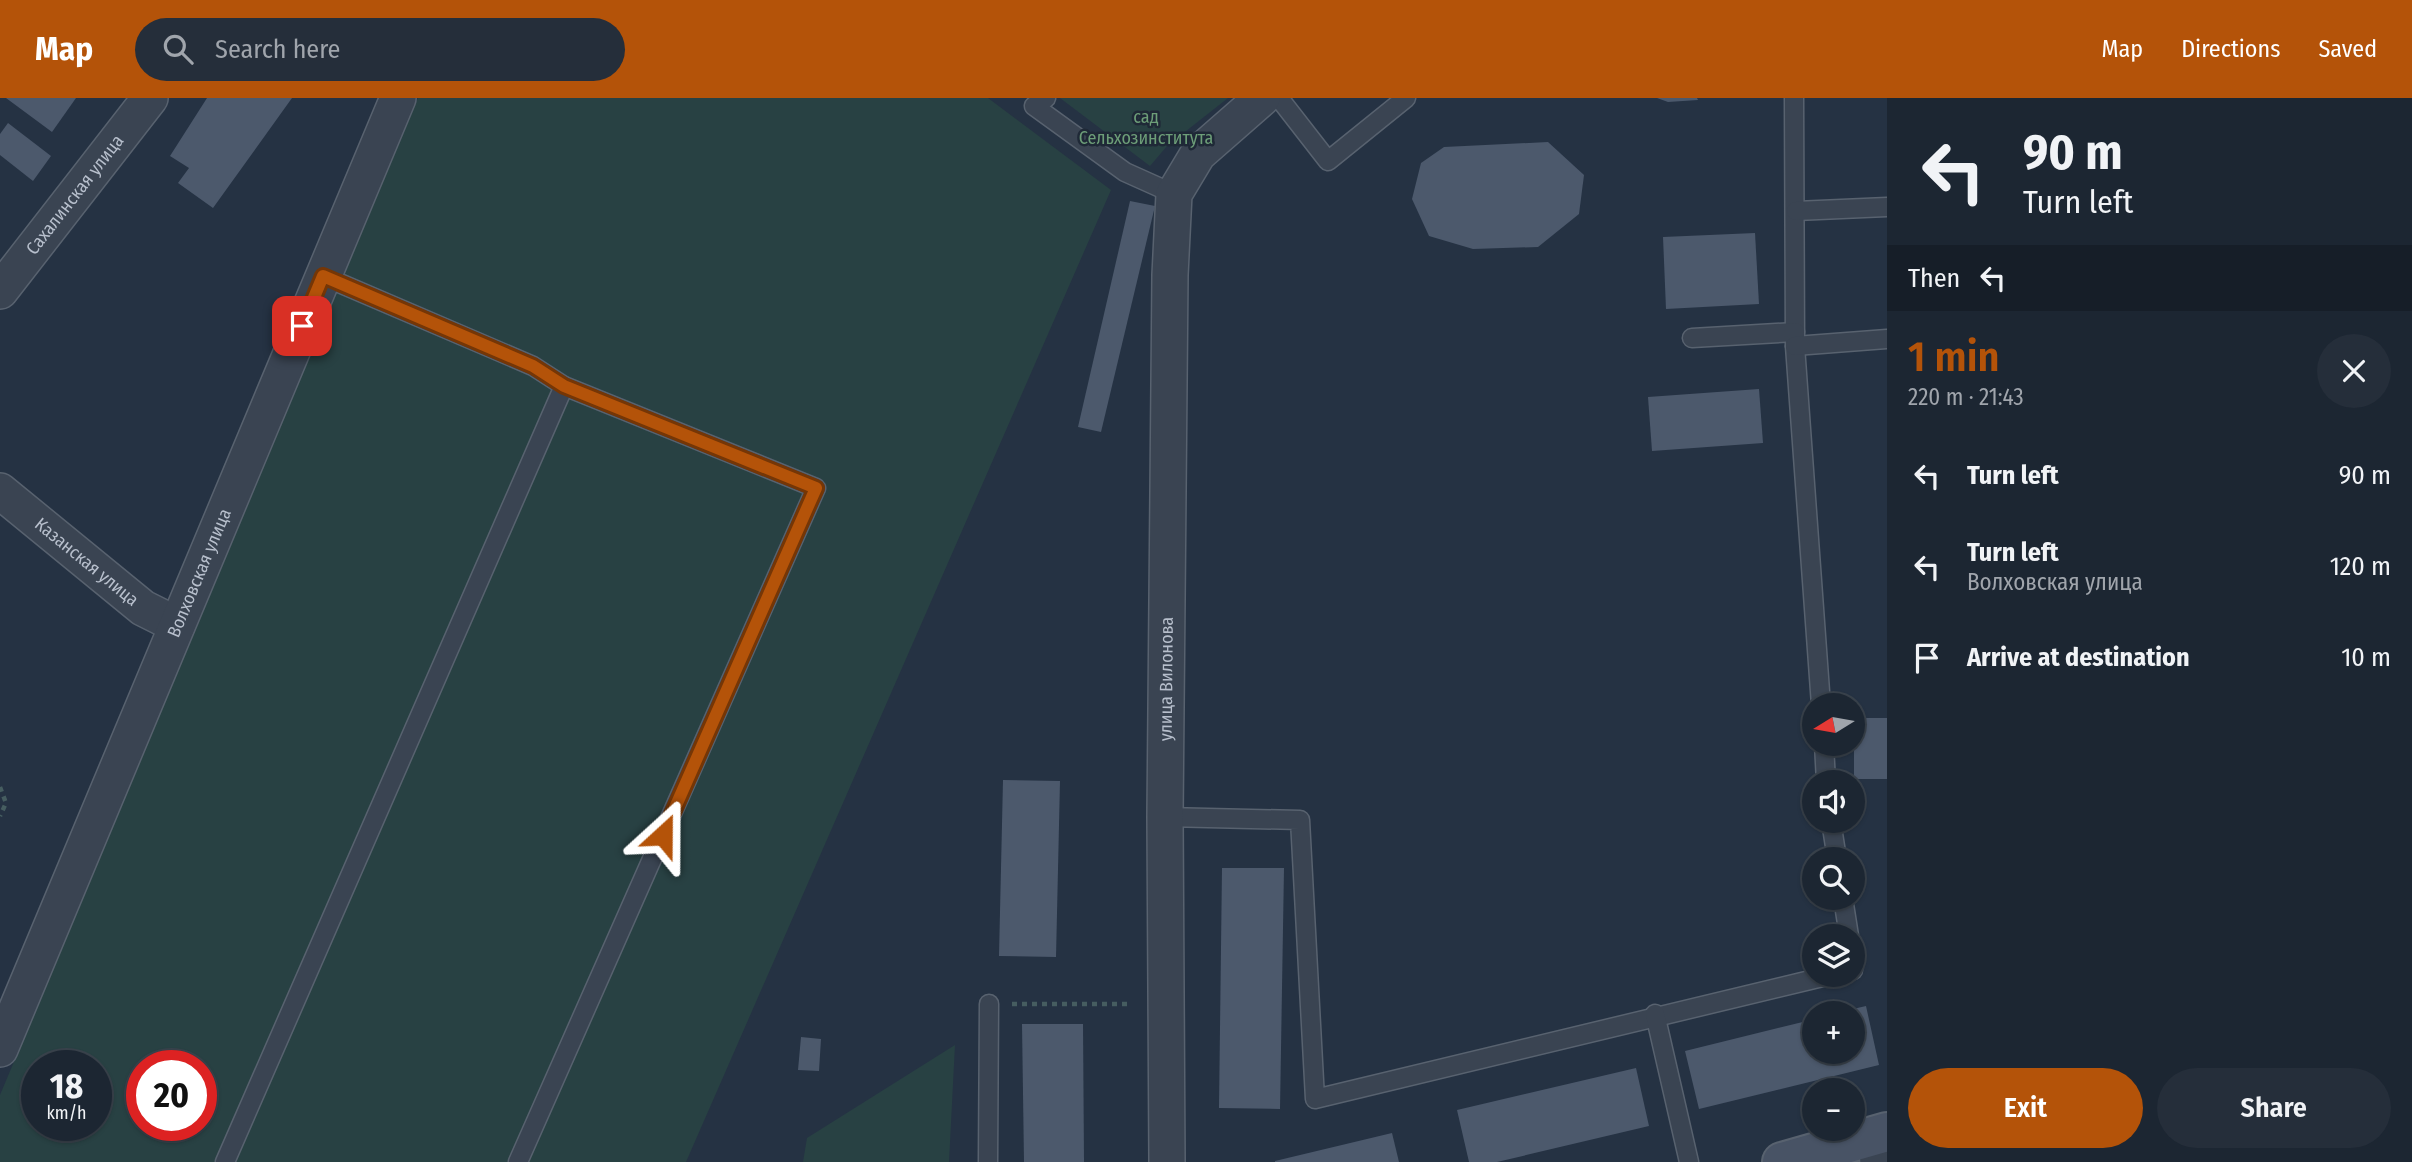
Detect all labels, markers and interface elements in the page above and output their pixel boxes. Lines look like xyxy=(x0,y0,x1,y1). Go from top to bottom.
search box xyxy=(135,18,625,81)
text: Map xyxy=(35,29,93,69)
icon: search xyxy=(159,30,197,68)
text: Search here xyxy=(215,34,340,65)
text: Map xyxy=(2102,35,2143,63)
text: Directions xyxy=(2181,35,2280,63)
text: Saved xyxy=(2318,35,2377,63)
park label: сад Сельхозинститута xyxy=(1079,106,1213,149)
text: 90 m xyxy=(2023,123,2123,182)
icon: left xyxy=(1908,126,1999,217)
street label: Сахалинская улица xyxy=(21,130,128,259)
text: Turn left xyxy=(2023,183,2133,221)
icon: left xyxy=(1974,259,2012,297)
text: Then xyxy=(1908,263,1960,294)
pin xyxy=(272,296,332,356)
icon: arrive xyxy=(283,307,321,345)
text: 1 min xyxy=(1908,332,1999,382)
button: close xyxy=(2317,334,2391,408)
text: 220 m · 21:43 xyxy=(1908,383,2024,411)
icon: left xyxy=(1908,457,1946,495)
text: Turn left xyxy=(1967,460,2059,491)
text: 90 m xyxy=(2339,460,2391,491)
street label: Волховская улица xyxy=(162,505,236,641)
street label: Казанская улица xyxy=(30,513,143,611)
text: Turn left xyxy=(1967,537,2059,568)
icon: left xyxy=(1908,548,1946,586)
text: 120 m xyxy=(2330,551,2391,582)
text: Волховская улица xyxy=(1967,568,2143,596)
street label: улица Вилонова xyxy=(1155,617,1178,741)
icon: arrive xyxy=(1908,639,1946,677)
text: Arrive at destination xyxy=(1967,642,2190,673)
text: 10 m xyxy=(2341,642,2391,673)
north arrow xyxy=(1802,693,1866,756)
map controls xyxy=(1802,693,1865,1141)
button: sound xyxy=(1802,770,1865,833)
position arrow xyxy=(626,798,700,872)
button: search xyxy=(1802,847,1865,910)
button: layers xyxy=(1802,924,1865,987)
button: + xyxy=(1802,1001,1865,1064)
speed limit sign: 20 xyxy=(126,1050,217,1141)
text: 18 xyxy=(50,1065,83,1107)
button: Exit xyxy=(1908,1068,2143,1148)
button: Share xyxy=(2157,1068,2391,1148)
button: − xyxy=(1802,1078,1865,1141)
text: km/h xyxy=(46,1102,87,1124)

